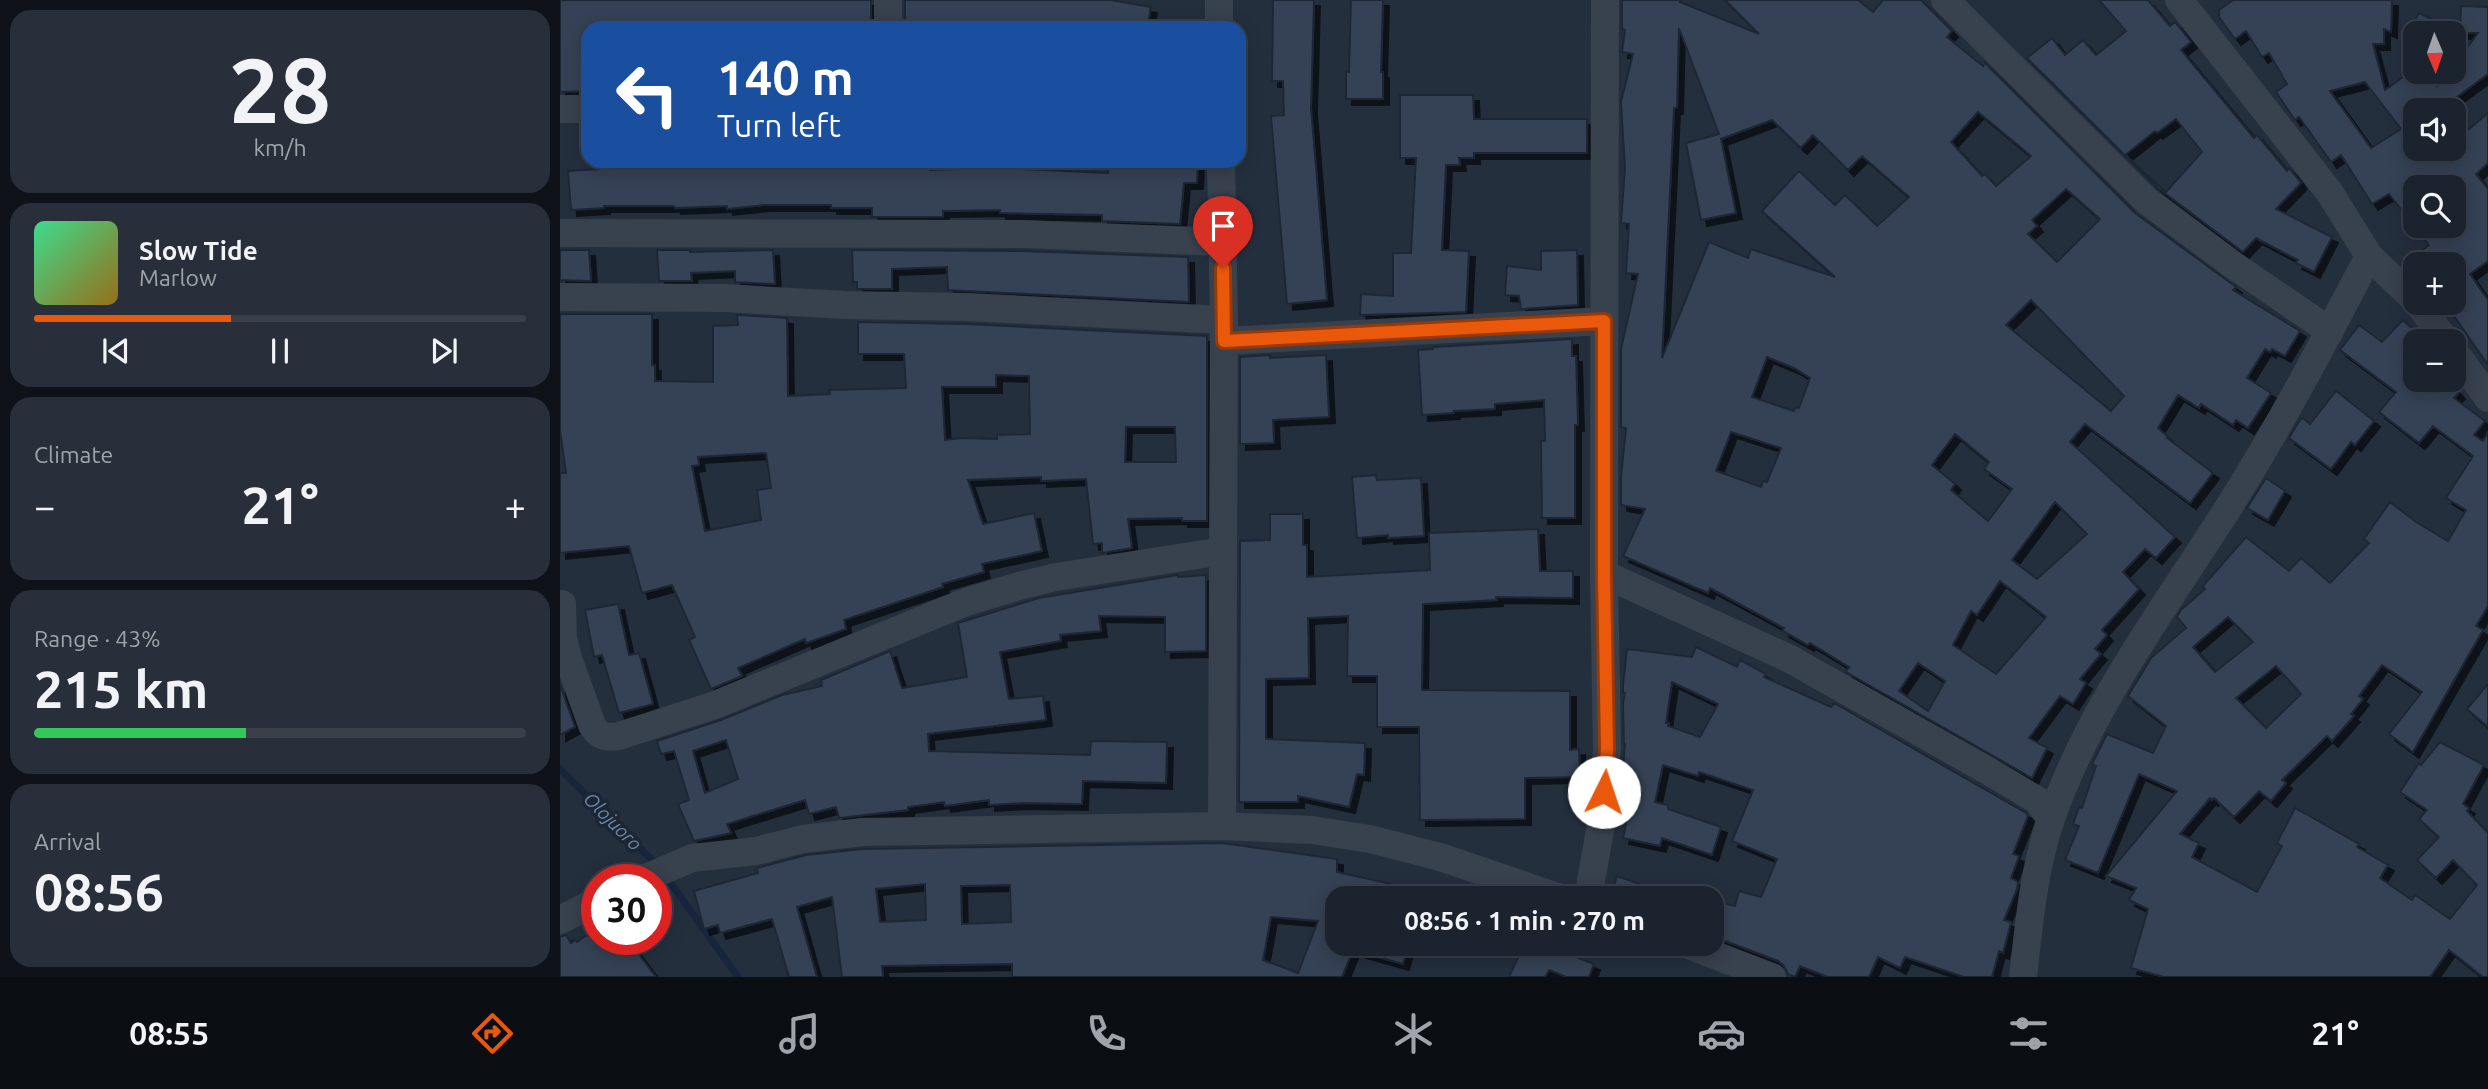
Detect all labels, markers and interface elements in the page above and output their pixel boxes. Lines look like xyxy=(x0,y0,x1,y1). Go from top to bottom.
north arrow xyxy=(2403,21,2466,84)
map controls xyxy=(2403,21,2466,392)
text: 28 xyxy=(229,38,331,140)
icon: left xyxy=(602,49,693,140)
text: 140 m xyxy=(717,49,854,104)
button: sound xyxy=(2403,98,2466,161)
text: Turn left xyxy=(717,107,841,143)
text: km/h xyxy=(253,135,307,160)
button: search xyxy=(2403,175,2466,238)
pin xyxy=(1193,196,1253,268)
icon: arrive xyxy=(1204,207,1242,245)
text: Slow Tide xyxy=(139,236,258,265)
button: + xyxy=(2403,252,2466,315)
text: Marlow xyxy=(139,265,217,290)
button: − xyxy=(2403,329,2466,392)
icon: previous xyxy=(97,332,135,370)
icon: pause xyxy=(261,332,299,370)
icon: next xyxy=(425,332,463,370)
text: Climate xyxy=(34,442,113,467)
text: 21° xyxy=(241,476,319,534)
text: − xyxy=(34,485,55,527)
text: + xyxy=(505,485,526,527)
text: Range · 43% xyxy=(34,626,161,651)
text: 215 km xyxy=(34,660,208,718)
position arrow xyxy=(1567,755,1641,829)
water label: Olojuoro xyxy=(580,788,646,854)
text: Arrival xyxy=(34,829,101,854)
text: 08:56 xyxy=(34,863,164,921)
speed limit sign: 30 xyxy=(581,864,672,955)
text: 08:56 · 1 min · 270 m xyxy=(1404,906,1645,935)
icon: directions xyxy=(468,1009,517,1058)
icon: music xyxy=(775,1009,824,1058)
icon: phone xyxy=(1082,1009,1131,1058)
icon: climate xyxy=(1389,1009,1438,1058)
icon: car xyxy=(1697,1009,1746,1058)
icon: filters xyxy=(2004,1009,2053,1058)
text: 08:55 xyxy=(129,1015,209,1051)
text: 21° xyxy=(2311,1015,2359,1051)

